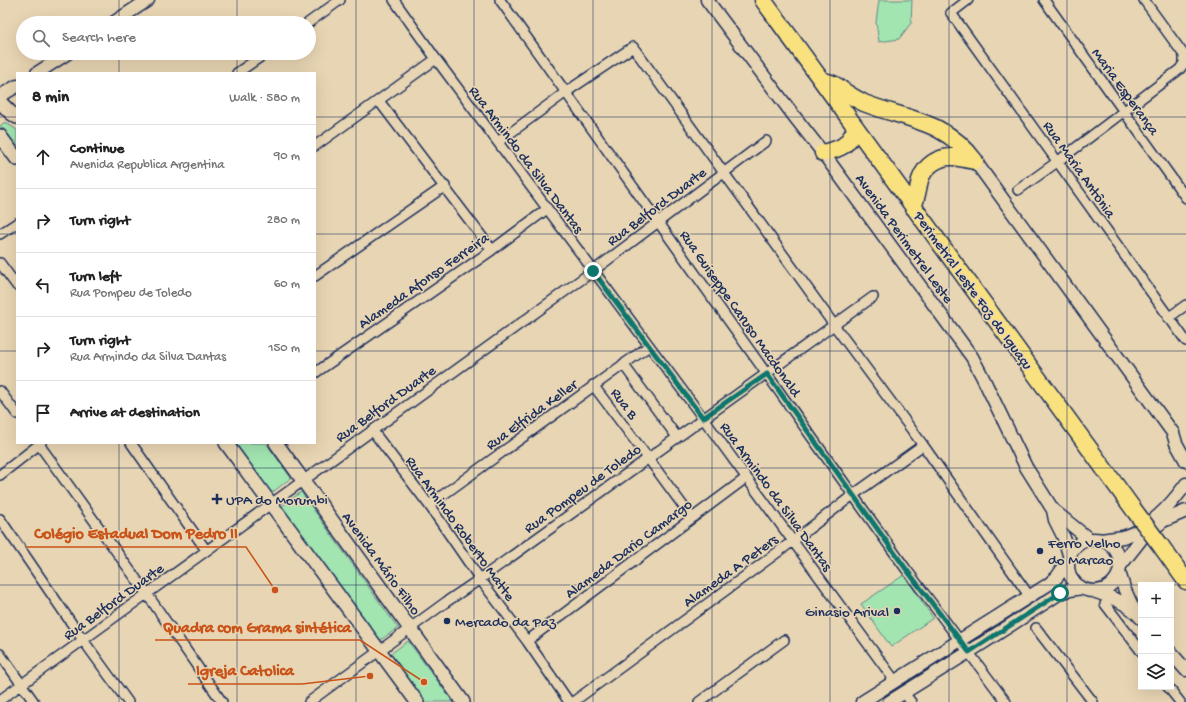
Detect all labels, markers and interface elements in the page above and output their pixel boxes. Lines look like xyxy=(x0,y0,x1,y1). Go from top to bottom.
search box xyxy=(16,16,316,60)
icon: search xyxy=(30,27,52,49)
text: Search here xyxy=(62,29,136,47)
street label: Maria Esperança xyxy=(1087,45,1162,140)
street label: Rua Armindo da Silva Dantas xyxy=(464,83,587,238)
text: 8 min xyxy=(32,88,69,108)
text: Walk · 580 m xyxy=(229,91,300,106)
street label: Rua Maria Antônia xyxy=(1038,118,1119,223)
text: Continue xyxy=(70,140,124,158)
icon: ahead xyxy=(32,146,54,168)
text: 90 m xyxy=(274,149,300,164)
text: Avenida Republica Argentina xyxy=(70,158,224,173)
street label: Rua Belford Duarte xyxy=(604,164,711,251)
street label: Avenida Perimetrel Leste xyxy=(850,171,957,308)
street label: Perimetral Leste Foz do Iguaçu xyxy=(908,208,1036,374)
icon: right xyxy=(32,210,54,232)
text: Turn right xyxy=(70,212,130,230)
text: 280 m xyxy=(267,213,300,228)
street label: Rua Guiseppe Caruso Macdonald xyxy=(675,227,805,402)
street label: Alameda Afonso Ferreira xyxy=(355,229,494,334)
route end xyxy=(584,262,602,280)
text: Turn left xyxy=(70,268,121,286)
icon: left xyxy=(32,274,54,296)
text: 60 m xyxy=(274,277,300,292)
text: Rua Pompeu de Toledo xyxy=(70,286,192,301)
text: Turn right xyxy=(70,332,130,350)
icon: right xyxy=(32,338,54,360)
text: 150 m xyxy=(268,341,300,356)
text: Rua Armindo da Silva Dantas xyxy=(70,350,226,365)
street label: Rua Belford Duarte xyxy=(332,362,440,447)
street label: Rua Elfrida Keller xyxy=(483,375,583,455)
street label: Rua B xyxy=(606,385,641,424)
icon: arrive xyxy=(32,402,54,424)
text: Arrive at destination xyxy=(70,404,200,422)
street label: Rua Armindo da Silva Dantas xyxy=(715,419,836,576)
street label: Rua Pompeu de Toledo xyxy=(521,441,645,538)
street label: Rua Armindo Roberto Matte xyxy=(401,453,518,605)
place label: UPA do Morumbi xyxy=(226,492,328,510)
marker: UPA do Morumbi xyxy=(211,493,223,505)
street label: Alameda Dario Camargo xyxy=(562,496,697,603)
street label: Avenida Mário Filho xyxy=(337,509,424,619)
callout: Colégio Estadual Dom Pedro II xyxy=(26,519,246,547)
text: Colégio Estadual Dom Pedro II xyxy=(33,526,238,545)
street label: Alameda A Peters xyxy=(680,531,782,612)
place label: Ferro Velho do Marcao xyxy=(1047,535,1121,570)
marker: Ferro Velho do Marcao xyxy=(1035,546,1045,556)
street label: Rua Belford Duarte xyxy=(60,560,168,645)
map controls xyxy=(1138,582,1174,690)
button: + xyxy=(1138,582,1174,618)
route start xyxy=(1051,584,1069,602)
place label: Ginasio Arival xyxy=(805,604,889,622)
marker: Ginasio Arival xyxy=(892,606,902,616)
callout: Quadra com Grama sintética xyxy=(155,612,360,640)
place label: Mercado da Paz xyxy=(455,614,556,632)
marker: Mercado da Paz xyxy=(442,616,452,626)
button: − xyxy=(1138,618,1174,654)
text: Quadra com Grama sintética xyxy=(163,620,352,639)
button: layers xyxy=(1138,654,1174,690)
callout: Igreja Catolica xyxy=(188,656,302,684)
text: Igreja Catolica xyxy=(196,663,295,682)

